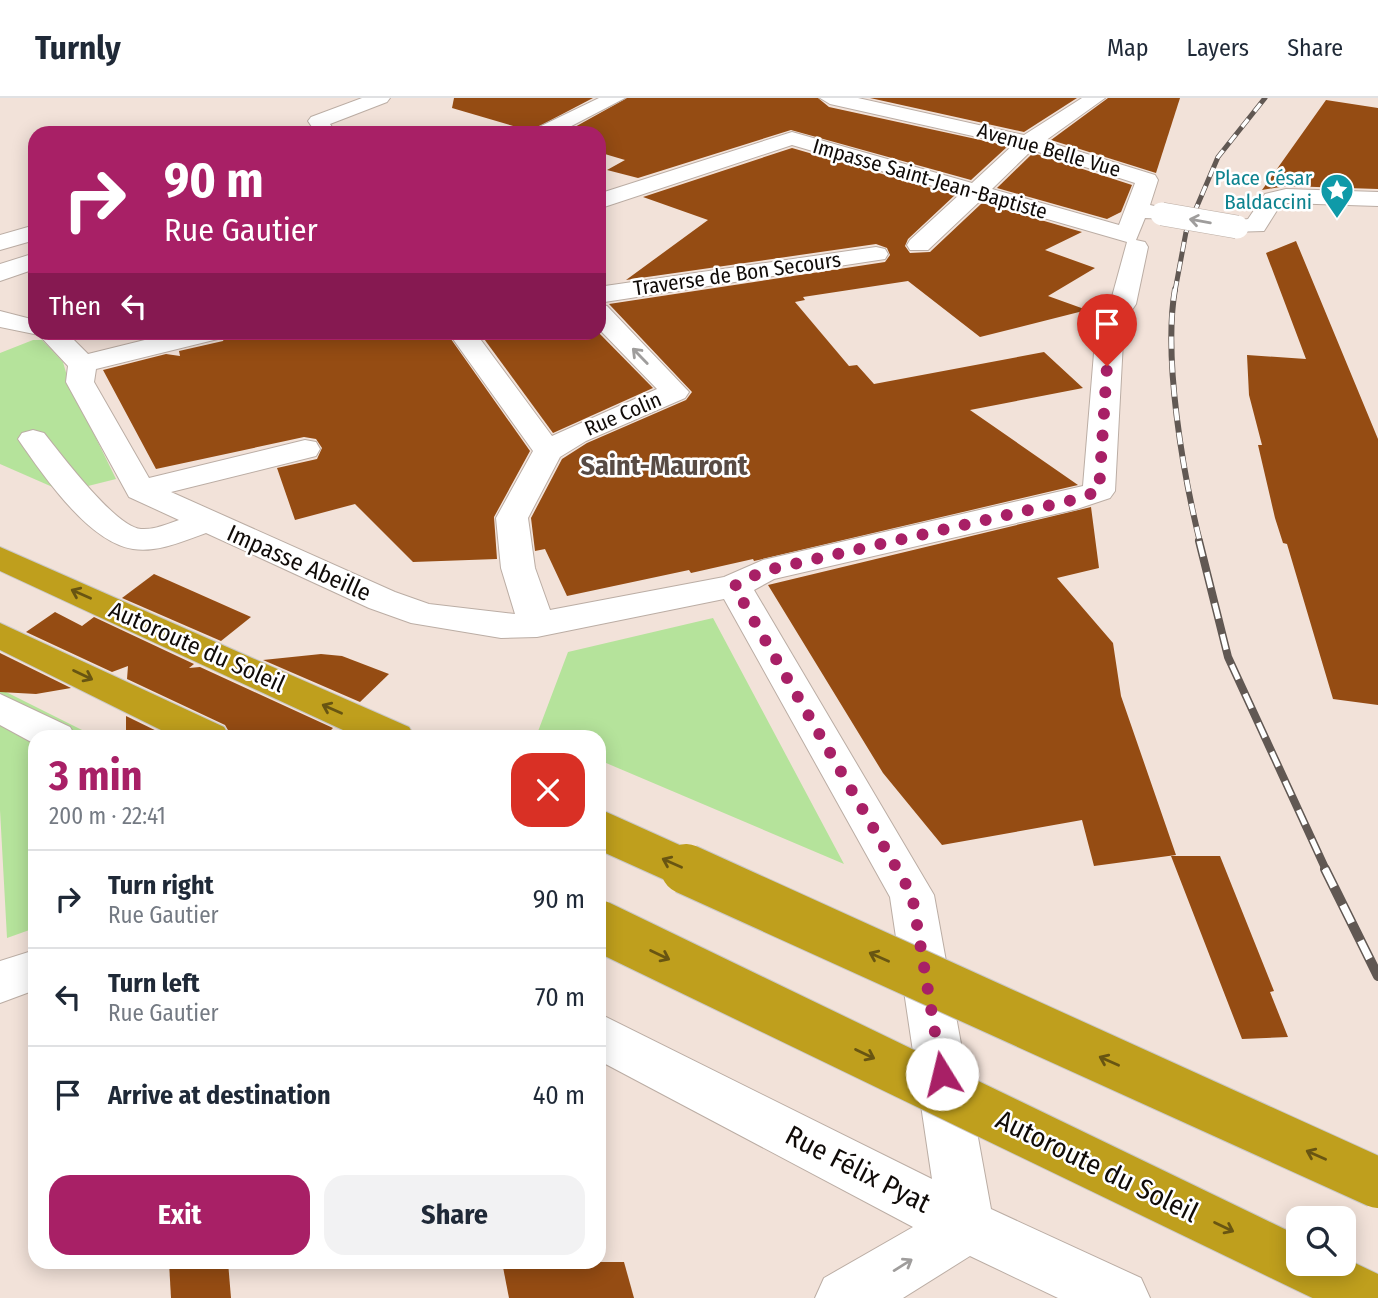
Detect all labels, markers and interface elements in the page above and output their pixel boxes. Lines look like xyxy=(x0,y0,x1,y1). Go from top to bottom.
text: Turnly xyxy=(35,28,121,68)
text: Map xyxy=(1107,34,1149,62)
text: Layers xyxy=(1187,34,1249,62)
text: Share xyxy=(1287,34,1343,62)
street label: Avenue Belle Vue xyxy=(974,117,1124,183)
street label: Impasse Saint-Jean-Baptiste xyxy=(810,133,1050,225)
text: 90 m xyxy=(164,151,264,210)
icon: right xyxy=(49,154,140,245)
place label: Place César Baldaccini xyxy=(1215,165,1313,215)
place icon: Place César Baldaccini xyxy=(1318,171,1356,220)
text: Rue Gautier xyxy=(164,211,318,249)
one-way arrow xyxy=(1189,214,1211,227)
street label: Traverse de Bon Secours xyxy=(632,247,842,301)
icon: left xyxy=(115,287,153,325)
text: Then xyxy=(49,291,101,322)
pin xyxy=(1077,294,1137,366)
icon: arrive xyxy=(1088,305,1126,343)
one-way arrow xyxy=(631,347,648,364)
street label: Rue Colin xyxy=(581,386,665,442)
district label: Saint-Mauront xyxy=(580,449,749,482)
street label: Impasse Abeille xyxy=(223,519,375,607)
one-way arrow xyxy=(70,587,92,600)
street label: Autoroute du Soleil xyxy=(105,596,289,698)
one-way arrow xyxy=(73,670,94,683)
one-way arrow xyxy=(322,701,343,714)
text: 3 min xyxy=(49,751,143,801)
button: close xyxy=(511,753,585,827)
text: 200 m · 22:41 xyxy=(49,802,166,830)
one-way arrow xyxy=(662,856,683,869)
text: Turn right xyxy=(108,870,214,901)
icon: right xyxy=(49,880,87,918)
text: 90 m xyxy=(533,884,585,915)
text: Rue Gautier xyxy=(108,901,219,929)
one-way arrow xyxy=(649,948,670,962)
one-way arrow xyxy=(869,950,890,963)
text: Turn left xyxy=(108,968,200,999)
icon: left xyxy=(49,978,87,1016)
text: 70 m xyxy=(535,982,585,1013)
text: Rue Gautier xyxy=(108,999,219,1027)
position arrow xyxy=(905,1037,979,1111)
one-way arrow xyxy=(854,1047,875,1061)
one-way arrow xyxy=(1099,1054,1120,1067)
icon: arrive xyxy=(49,1076,87,1114)
text: Arrive at destination xyxy=(108,1080,331,1111)
text: 40 m xyxy=(533,1080,585,1111)
street label: Autoroute du Soleil xyxy=(991,1103,1203,1229)
street label: Rue Félix Pyat xyxy=(780,1118,937,1220)
one-way arrow xyxy=(1306,1148,1327,1161)
button: Exit xyxy=(49,1175,310,1255)
button: Share xyxy=(324,1175,585,1255)
map controls xyxy=(1286,1206,1356,1276)
button: search xyxy=(1286,1206,1356,1276)
one-way arrow xyxy=(1213,1221,1234,1235)
one-way arrow xyxy=(893,1257,913,1271)

